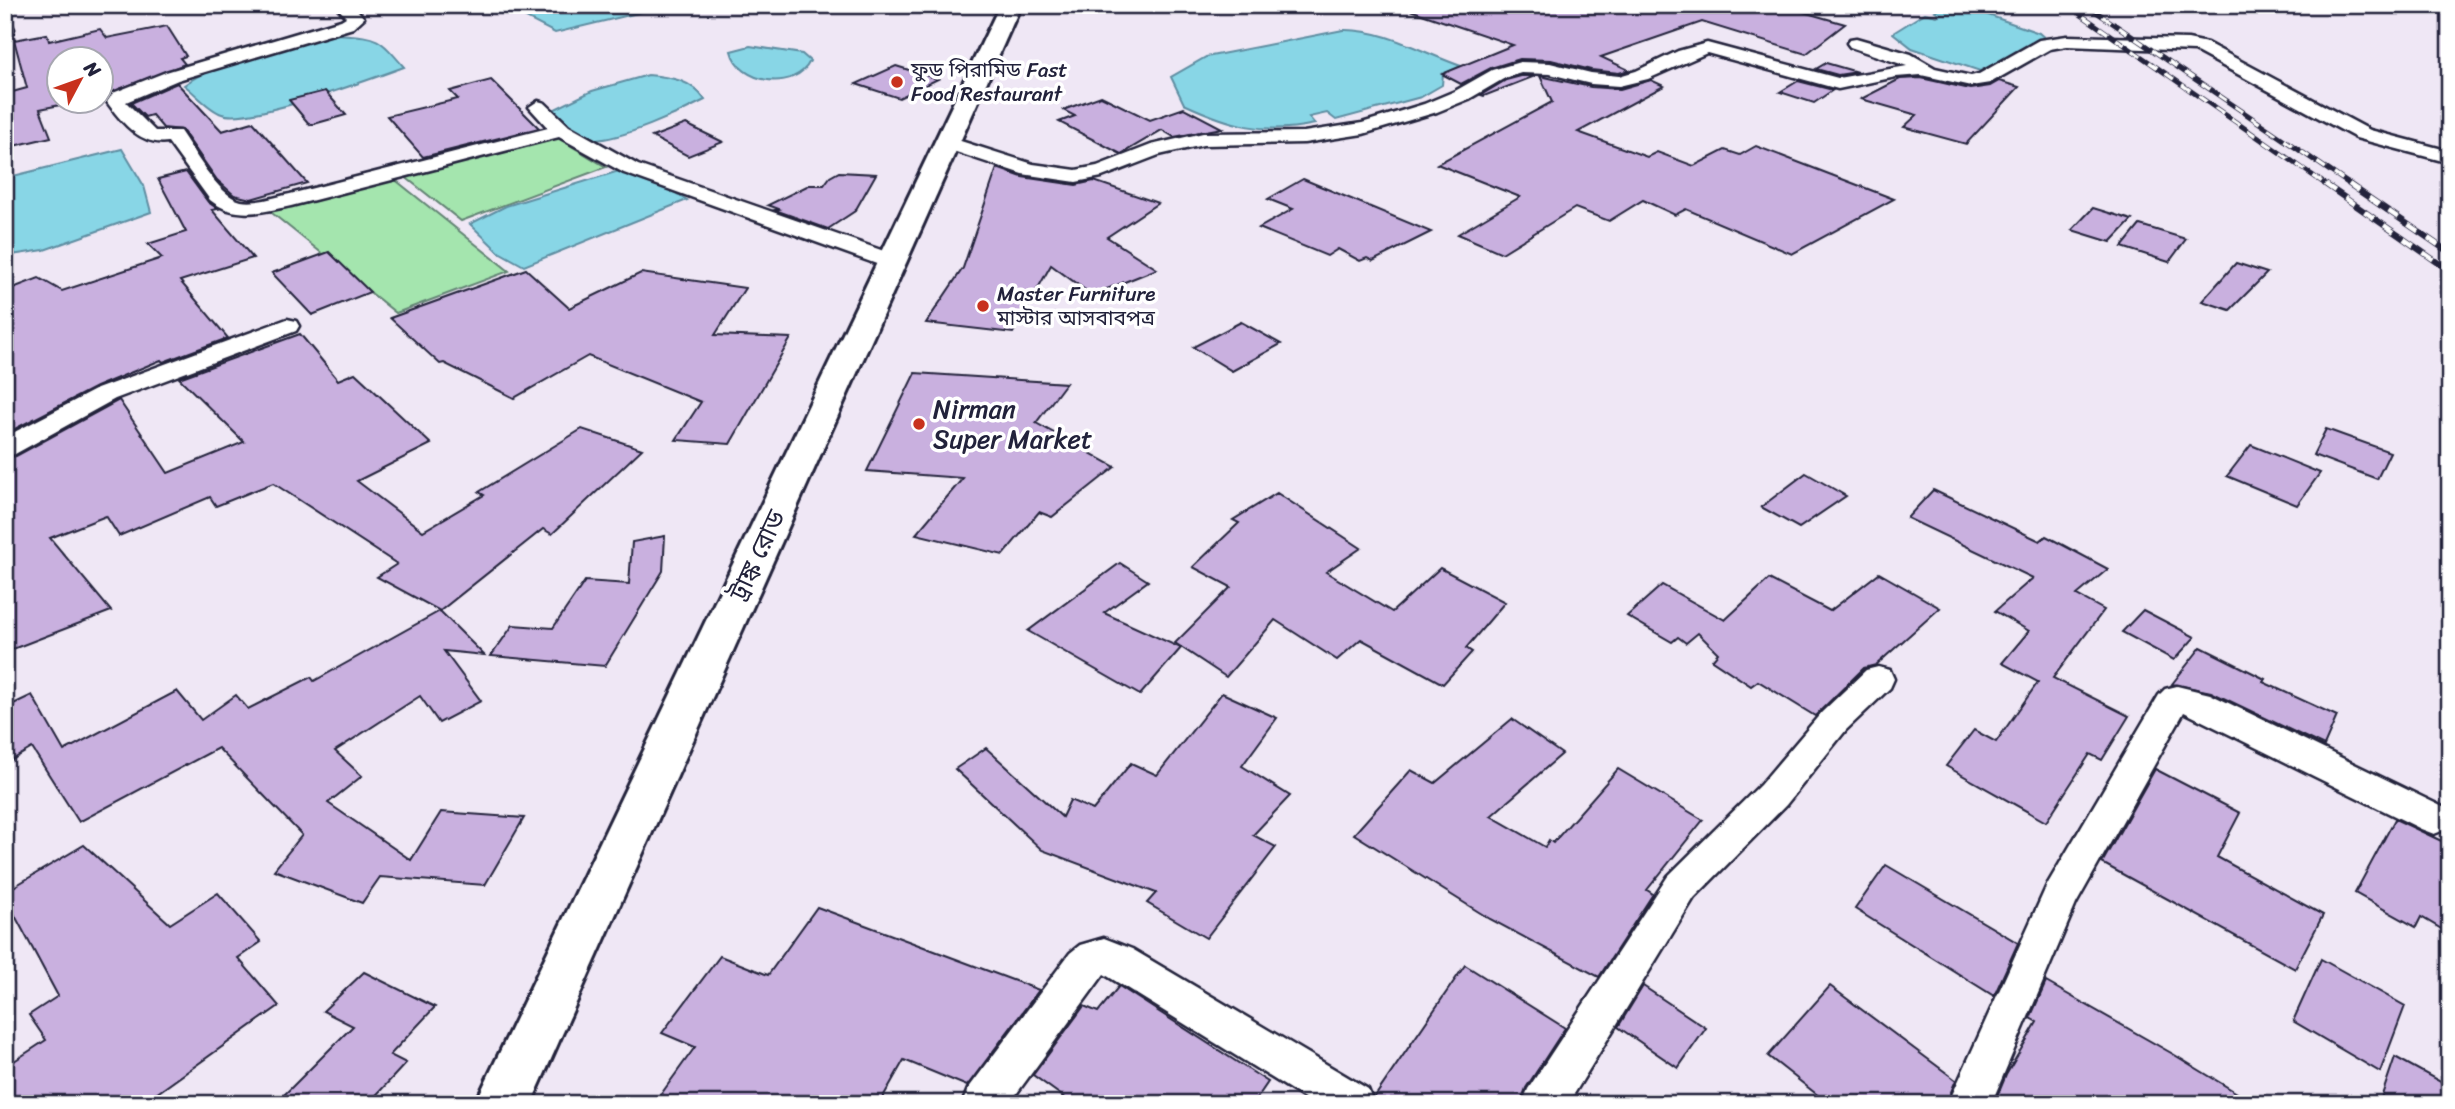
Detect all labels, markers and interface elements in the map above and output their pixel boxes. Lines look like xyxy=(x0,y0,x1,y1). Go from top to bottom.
north arrow xyxy=(46,46,116,116)
place label: ফুড পিরামিড Fast Food Restaurant xyxy=(910,51,1067,113)
text: N xyxy=(75,53,110,86)
marker: ফুড পিরামিড Fast Food Restaurant xyxy=(889,74,905,90)
place label: Master Furniture মাস্টার আসবাবপত্র xyxy=(996,275,1156,337)
marker: Master Furniture মাস্টার আসবাবপত্র xyxy=(975,298,991,314)
place label: Nirman Super Market xyxy=(933,386,1092,462)
marker: Nirman Super Market xyxy=(911,416,927,432)
street label: ট্রাঙ্ক রোড xyxy=(715,501,798,609)

